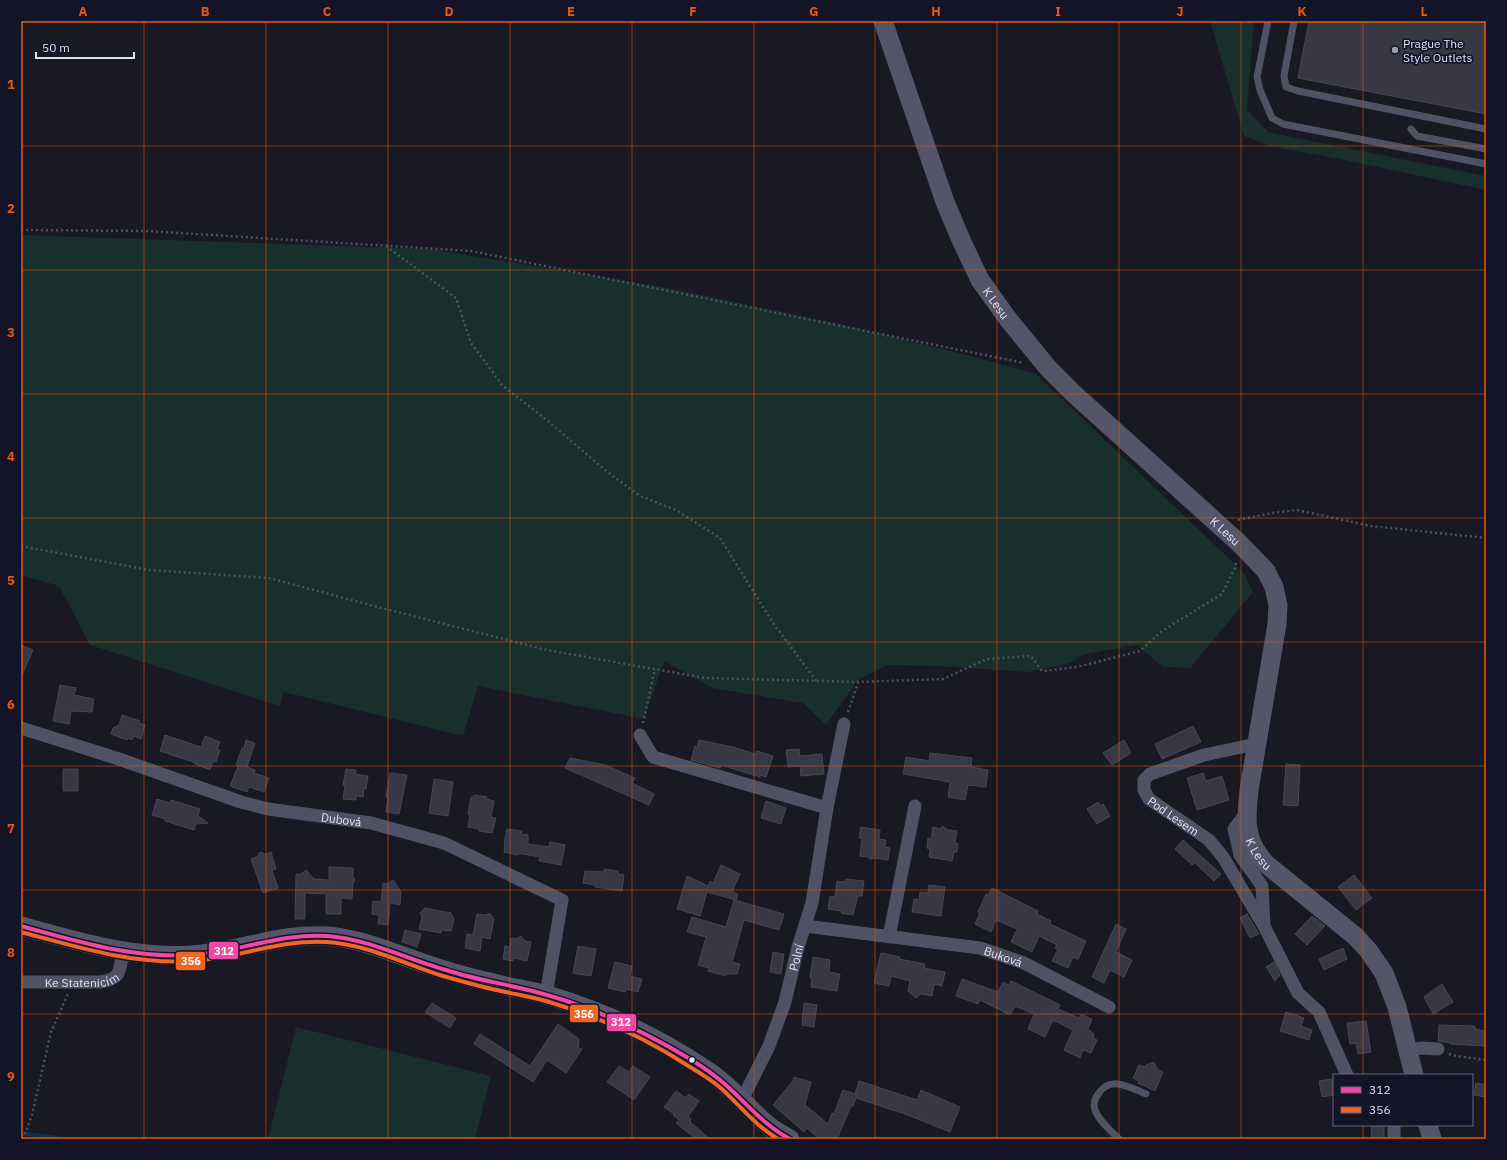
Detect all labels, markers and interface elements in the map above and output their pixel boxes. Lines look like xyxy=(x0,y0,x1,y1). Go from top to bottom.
text: A xyxy=(79,3,88,20)
text: B xyxy=(201,3,210,20)
text: C xyxy=(323,3,332,20)
text: D xyxy=(444,3,454,20)
text: E xyxy=(567,3,575,20)
text: F xyxy=(689,3,697,20)
text: G xyxy=(809,3,819,20)
text: H xyxy=(931,3,941,20)
text: I xyxy=(1055,3,1061,20)
text: J xyxy=(1176,3,1184,20)
text: K xyxy=(1297,3,1307,20)
text: L xyxy=(1421,3,1428,20)
scale bar xyxy=(36,34,134,60)
place label: Prague The Style Outlets xyxy=(1403,36,1472,65)
text: 50 m xyxy=(42,40,70,55)
marker: Prague The Style Outlets xyxy=(1390,45,1400,55)
text: 1 xyxy=(7,76,15,93)
text: 2 xyxy=(7,200,15,217)
street label: K Lesu xyxy=(980,284,1013,322)
text: 3 xyxy=(7,324,15,341)
text: 4 xyxy=(7,448,15,465)
street label: K Lesu xyxy=(1207,513,1244,548)
text: 5 xyxy=(7,572,15,589)
text: 6 xyxy=(7,696,15,713)
street label: Pod Lesem xyxy=(1145,793,1202,839)
street label: Dubová xyxy=(320,809,363,829)
text: 7 xyxy=(7,820,15,837)
street label: K Lesu xyxy=(1243,835,1275,873)
line badge: 312 xyxy=(208,941,239,960)
street label: Polní xyxy=(785,942,806,972)
street label: Buková xyxy=(982,942,1025,970)
text: 8 xyxy=(7,944,15,961)
text: 312 xyxy=(214,944,234,958)
line badge: 356 xyxy=(175,951,206,971)
text: 356 xyxy=(181,954,201,968)
street label: Ke Statenicím xyxy=(45,969,122,990)
line badge: 356 xyxy=(569,1004,599,1023)
text: 356 xyxy=(574,1007,594,1021)
line badge: 312 xyxy=(606,1013,637,1032)
text: 312 xyxy=(611,1015,631,1029)
unlabelled marker xyxy=(687,1055,697,1065)
text: 9 xyxy=(7,1068,15,1085)
legend xyxy=(1333,1074,1473,1126)
text: 312 xyxy=(1369,1082,1391,1097)
text: 356 xyxy=(1369,1102,1391,1117)

